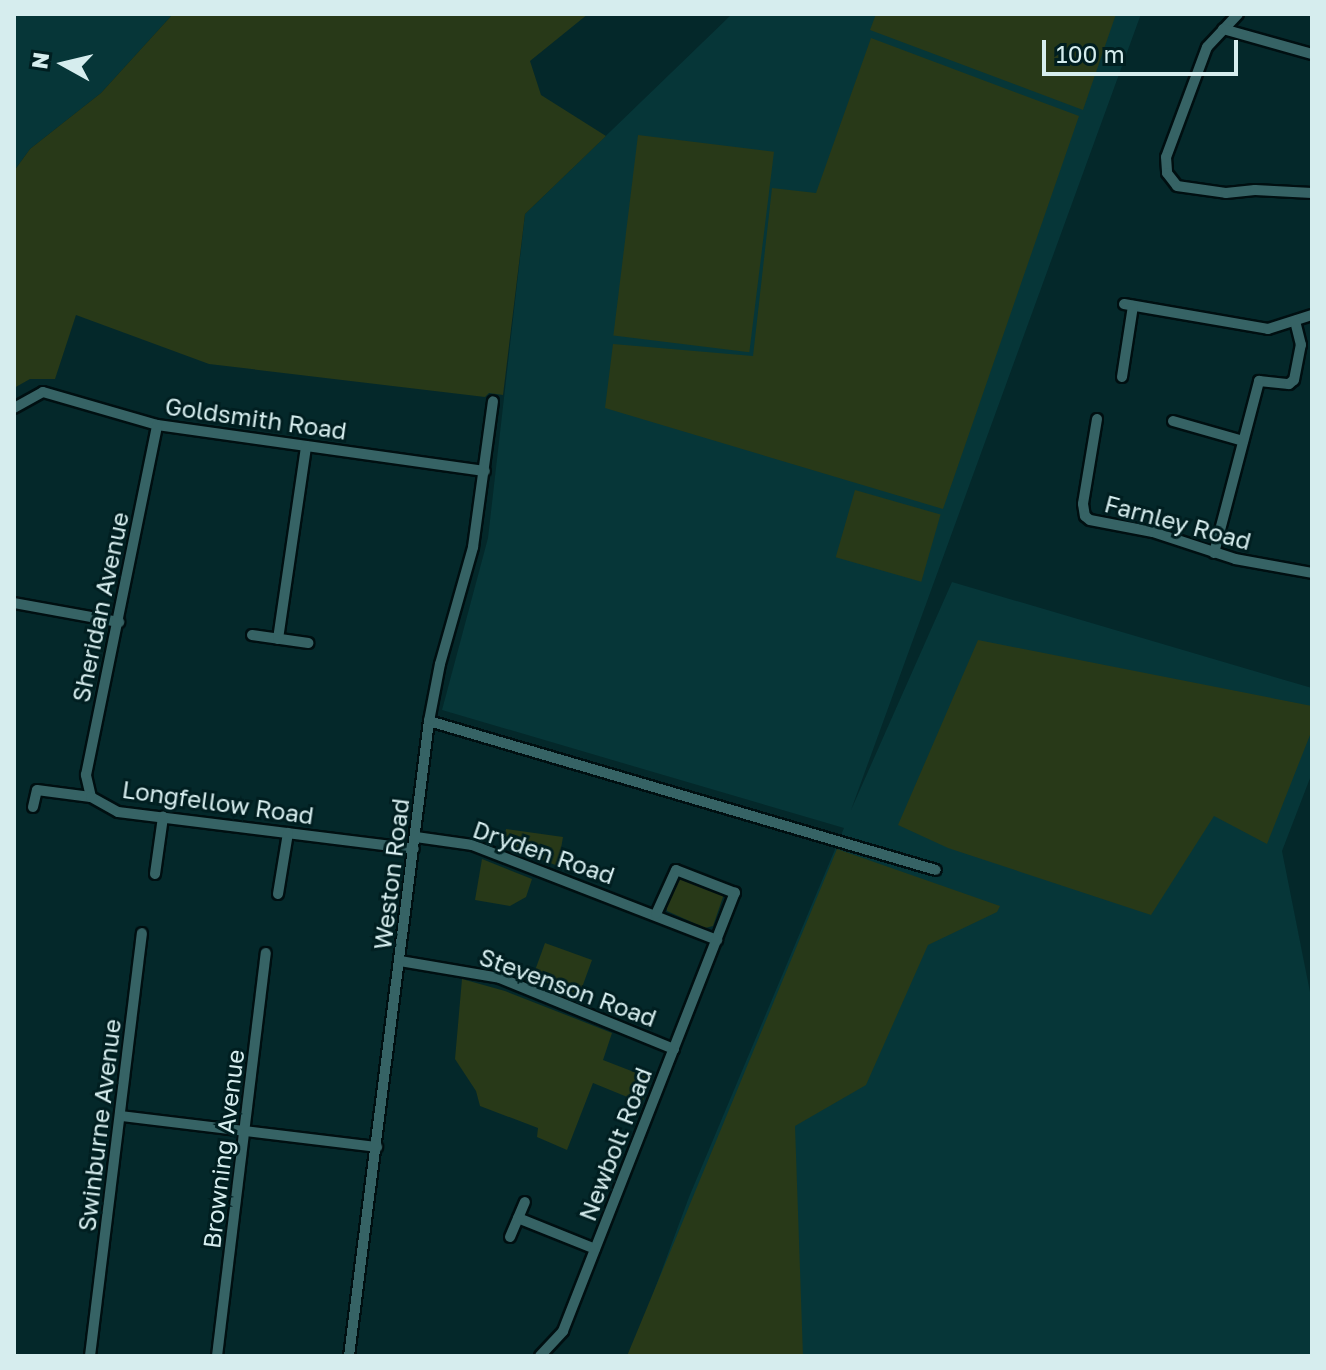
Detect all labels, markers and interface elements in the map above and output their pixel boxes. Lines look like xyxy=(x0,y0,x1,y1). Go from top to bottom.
north arrow xyxy=(24,24,104,104)
scale bar xyxy=(1046,24,1242,74)
text: 100 m xyxy=(1056,39,1125,68)
text: N xyxy=(25,50,54,71)
street label: Goldsmith Road xyxy=(163,391,349,445)
street label: Farnley Road xyxy=(1102,489,1254,555)
street label: Sheridan Avenue xyxy=(66,509,134,705)
street label: Longfellow Road xyxy=(120,774,316,830)
street label: Weston Road xyxy=(367,797,415,951)
street label: Dryden Road xyxy=(469,814,619,890)
street label: Stevenson Road xyxy=(476,942,660,1032)
street label: Swinburne Avenue xyxy=(72,1017,126,1233)
street label: Browning Avenue xyxy=(197,1048,249,1250)
street label: Newbolt Road xyxy=(573,1063,657,1225)

